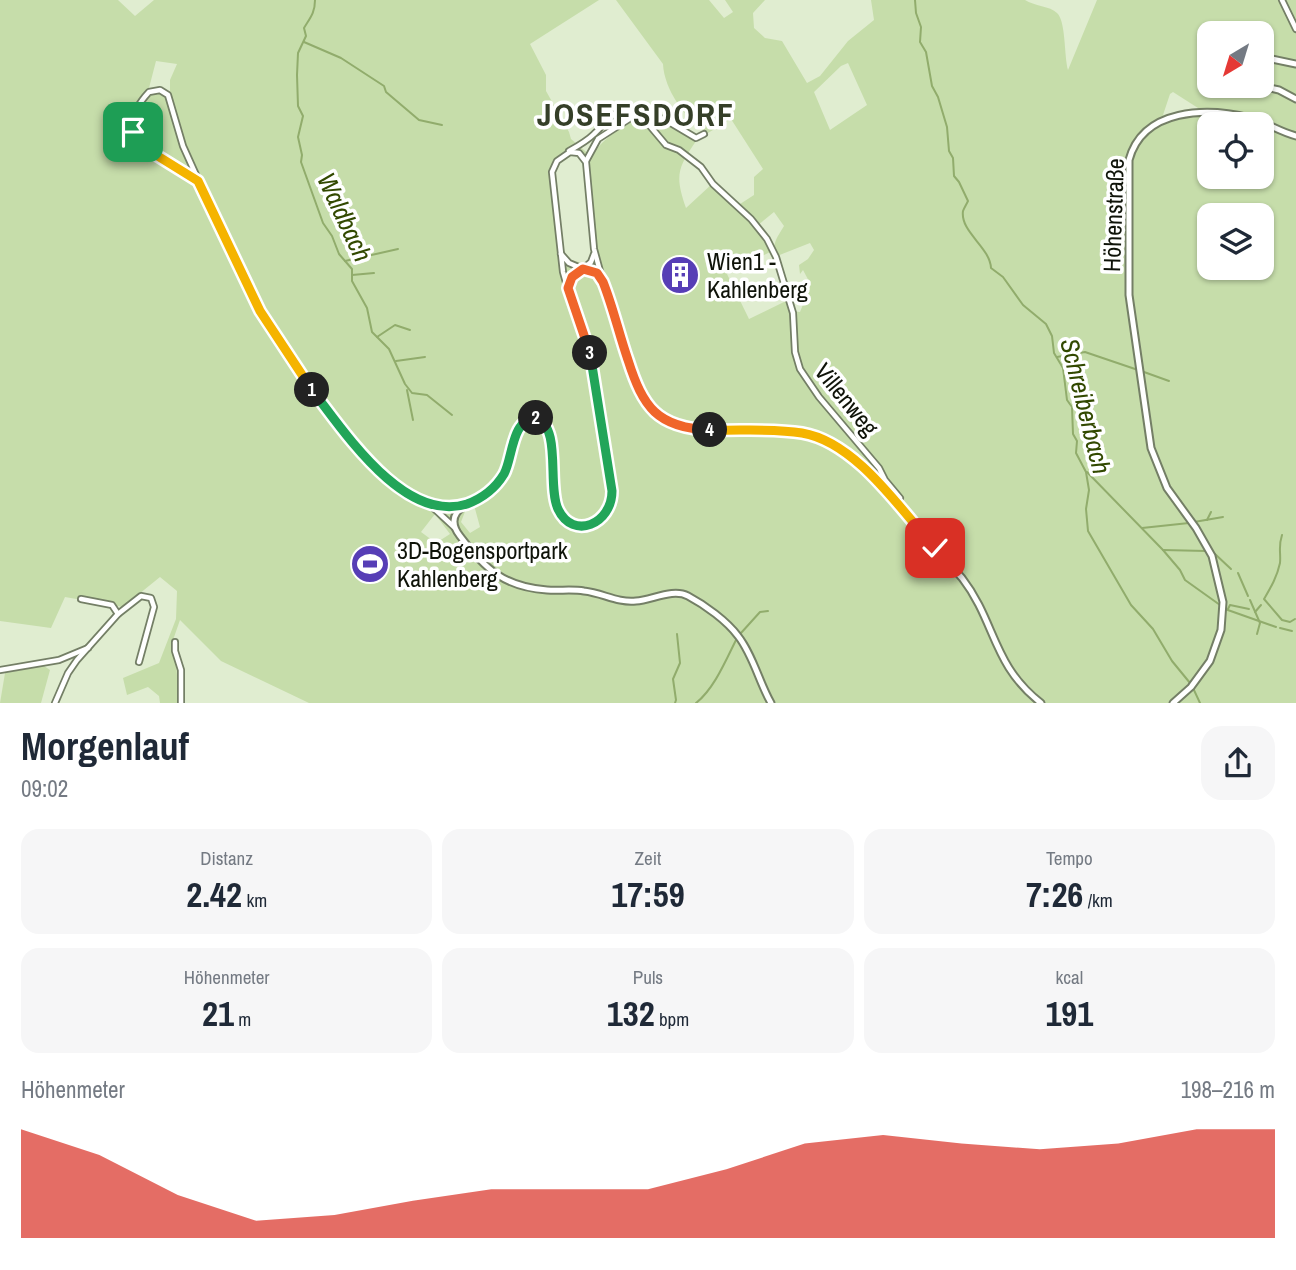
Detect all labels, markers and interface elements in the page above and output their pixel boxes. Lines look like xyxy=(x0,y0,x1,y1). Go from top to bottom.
north arrow xyxy=(1197,21,1274,98)
map controls xyxy=(1197,21,1274,280)
district label: JOSEFSDORF xyxy=(537,93,735,136)
pin xyxy=(103,102,163,162)
button: locate xyxy=(1197,112,1274,189)
icon: arrive xyxy=(114,113,152,151)
street label: Höhenstraße xyxy=(1095,158,1131,272)
water label: Waldbach xyxy=(309,167,381,267)
button: layers xyxy=(1197,203,1274,280)
place label: Wien1 - Kahlenberg xyxy=(707,245,808,305)
building icon: Wien1 - Kahlenberg xyxy=(659,254,701,296)
water label: Schreiberbach xyxy=(1052,334,1120,478)
pin: 3 xyxy=(572,336,608,370)
text: 3 xyxy=(585,339,594,365)
street label: Villenweg xyxy=(808,356,886,442)
pin: 1 xyxy=(294,372,330,408)
text: 1 xyxy=(307,376,316,402)
pin: 2 xyxy=(518,400,554,436)
text: 2 xyxy=(531,404,540,430)
pin: 4 xyxy=(692,412,728,448)
text: 4 xyxy=(705,416,714,442)
pin xyxy=(905,518,965,578)
icon: check xyxy=(916,529,954,567)
place label: 3D-Bogensportpark Kahlenberg xyxy=(397,534,568,594)
sports icon: 3D-Bogensportpark Kahlenberg xyxy=(349,543,391,585)
text: Morgenlauf xyxy=(21,721,189,772)
button: share xyxy=(1201,726,1275,800)
text: 09:02 xyxy=(21,773,68,804)
text: Distanz xyxy=(200,845,253,871)
text: Zeit xyxy=(635,845,661,871)
text: Tempo xyxy=(1046,845,1093,871)
text: 2.42 xyxy=(186,871,242,918)
text: 17:59 xyxy=(611,871,685,918)
text: 7:26 xyxy=(1026,871,1083,918)
text: km xyxy=(242,887,267,913)
text: /km xyxy=(1083,887,1113,913)
text: Höhenmeter xyxy=(184,964,270,990)
text: Puls xyxy=(633,964,663,990)
text: kcal xyxy=(1055,964,1083,990)
text: 21 xyxy=(202,990,234,1037)
text: 132 xyxy=(607,990,655,1037)
text: 191 xyxy=(1045,990,1093,1037)
text: m xyxy=(234,1006,251,1032)
text: bpm xyxy=(655,1006,689,1032)
text: Höhenmeter xyxy=(21,1074,125,1105)
text: 198–216 m xyxy=(1181,1074,1275,1105)

